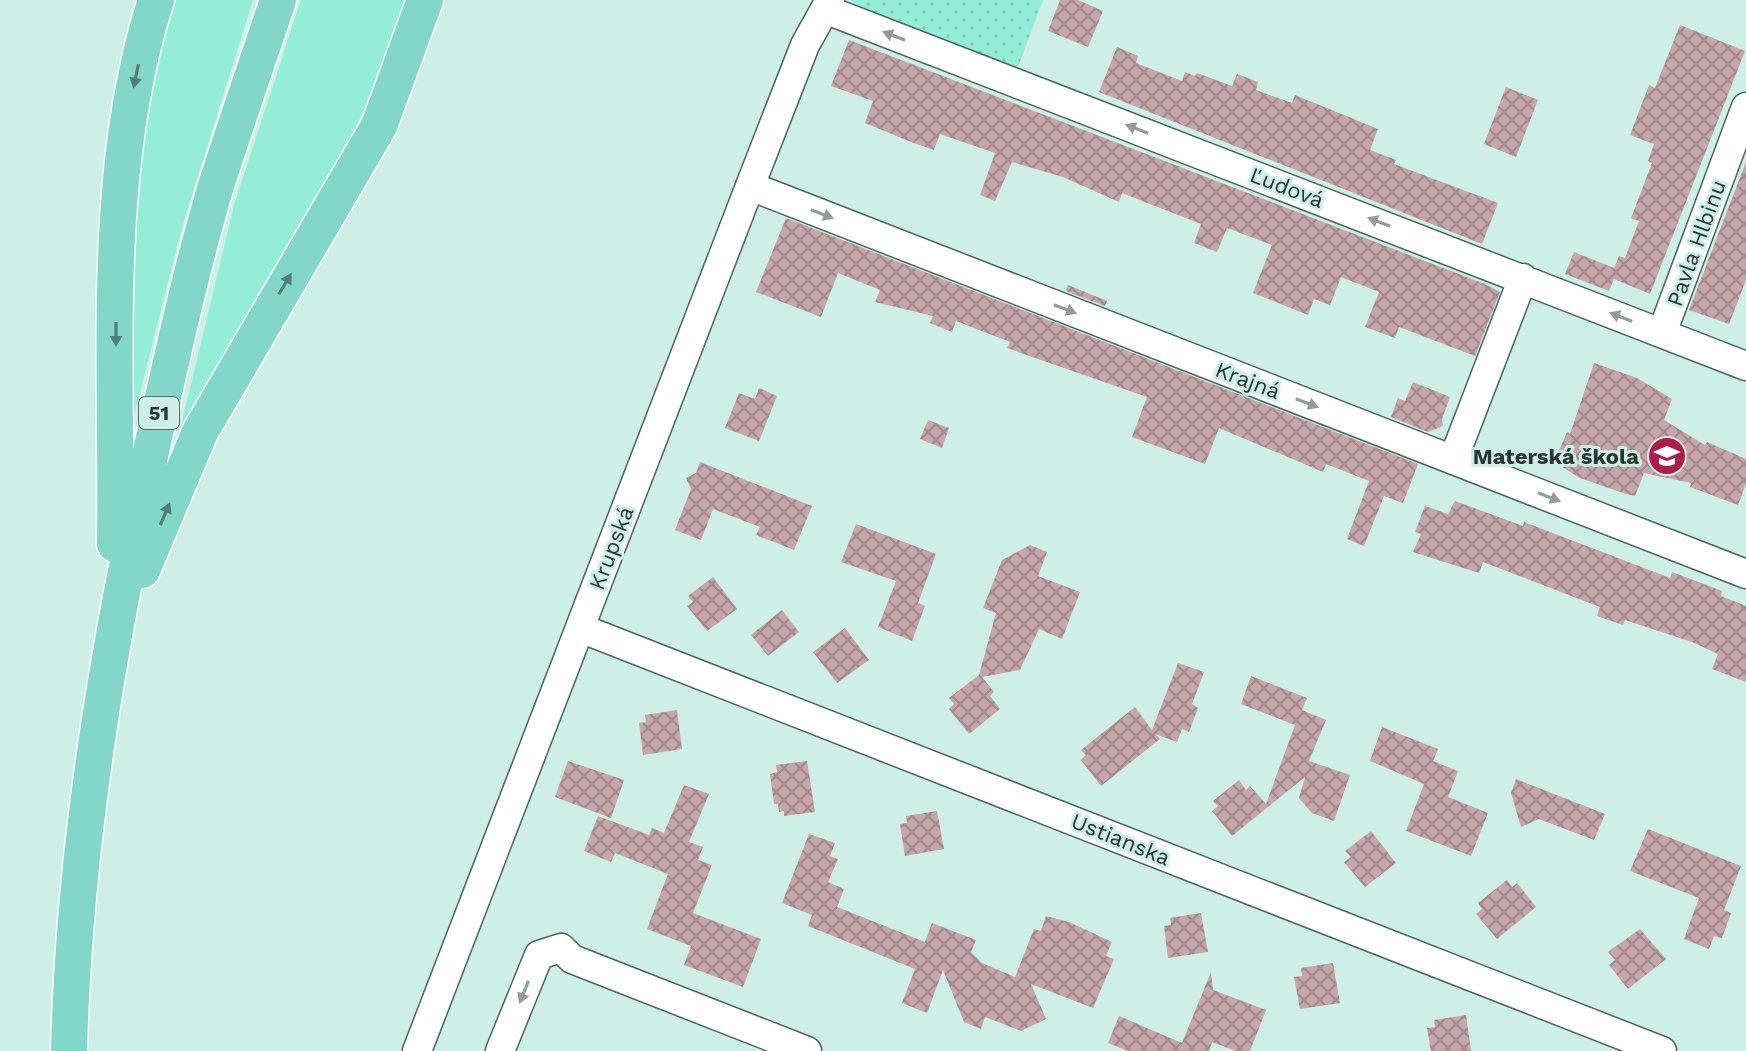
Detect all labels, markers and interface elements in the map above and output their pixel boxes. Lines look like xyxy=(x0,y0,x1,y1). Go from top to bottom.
one-way arrow xyxy=(882,29,906,42)
one-way arrow xyxy=(129,63,142,88)
one-way arrow xyxy=(1124,122,1148,135)
street label: Ľudová xyxy=(1246,162,1327,213)
street label: Pavla Hlbinu xyxy=(1662,177,1731,310)
one-way arrow xyxy=(810,208,834,221)
one-way arrow xyxy=(1367,215,1391,228)
one-way arrow xyxy=(278,273,292,295)
one-way arrow xyxy=(1053,303,1077,316)
one-way arrow xyxy=(1609,310,1633,323)
one-way arrow xyxy=(110,322,122,347)
street label: Krajná xyxy=(1212,357,1284,404)
road number: 51 xyxy=(139,397,179,429)
one-way arrow xyxy=(1295,397,1319,410)
school or university icon: Materská škola xyxy=(1646,435,1688,477)
place label: Materská škola xyxy=(1473,444,1639,469)
one-way arrow xyxy=(1537,491,1561,504)
one-way arrow xyxy=(159,502,172,526)
street label: Krupská xyxy=(584,503,639,593)
street label: Ustianska xyxy=(1068,808,1174,871)
one-way arrow xyxy=(518,980,531,1004)

